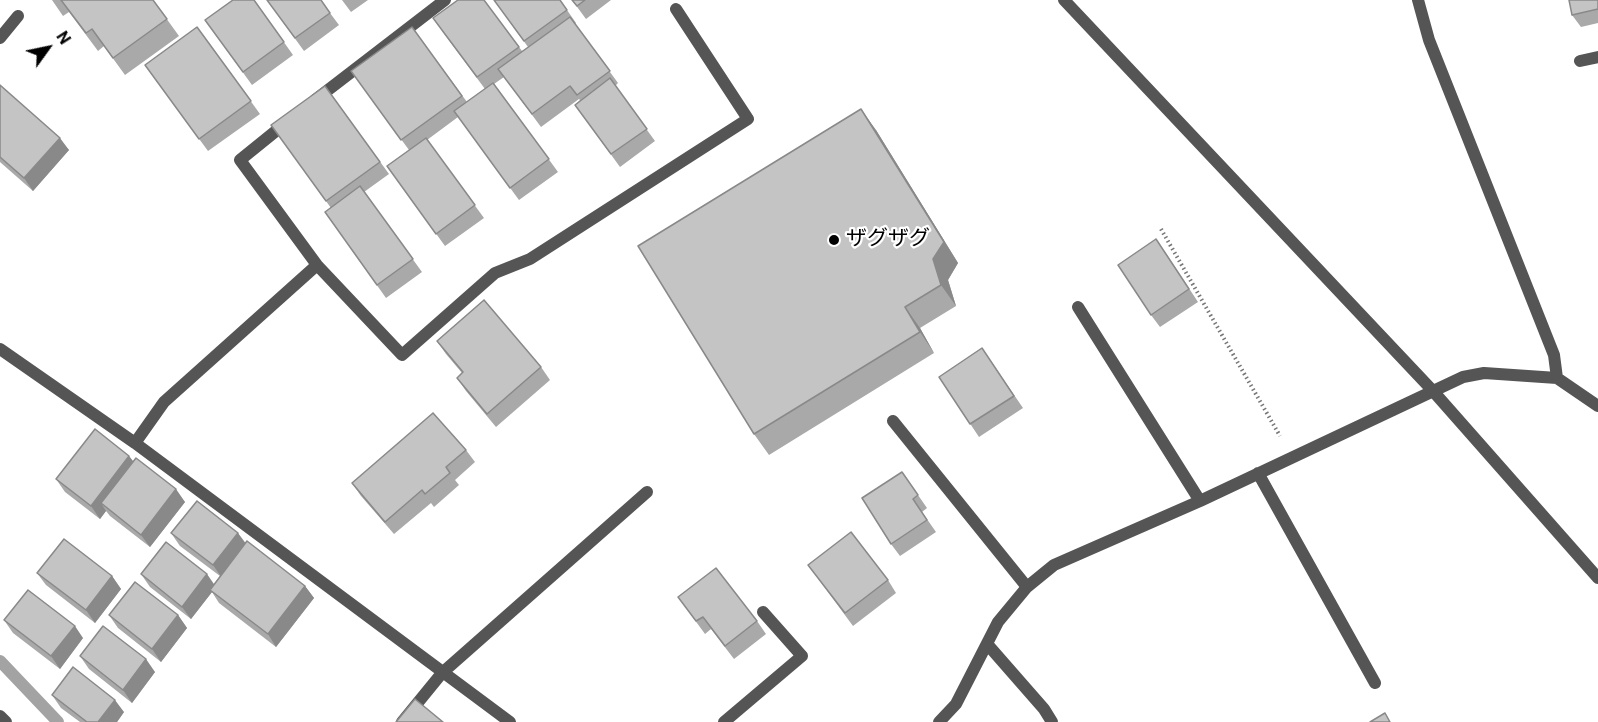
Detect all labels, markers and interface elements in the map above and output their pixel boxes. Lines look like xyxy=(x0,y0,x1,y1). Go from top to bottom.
north arrow xyxy=(18,18,78,78)
text: N xyxy=(52,28,75,48)
place label: ザグザグ xyxy=(846,227,930,253)
marker: ザグザグ xyxy=(827,233,841,247)

